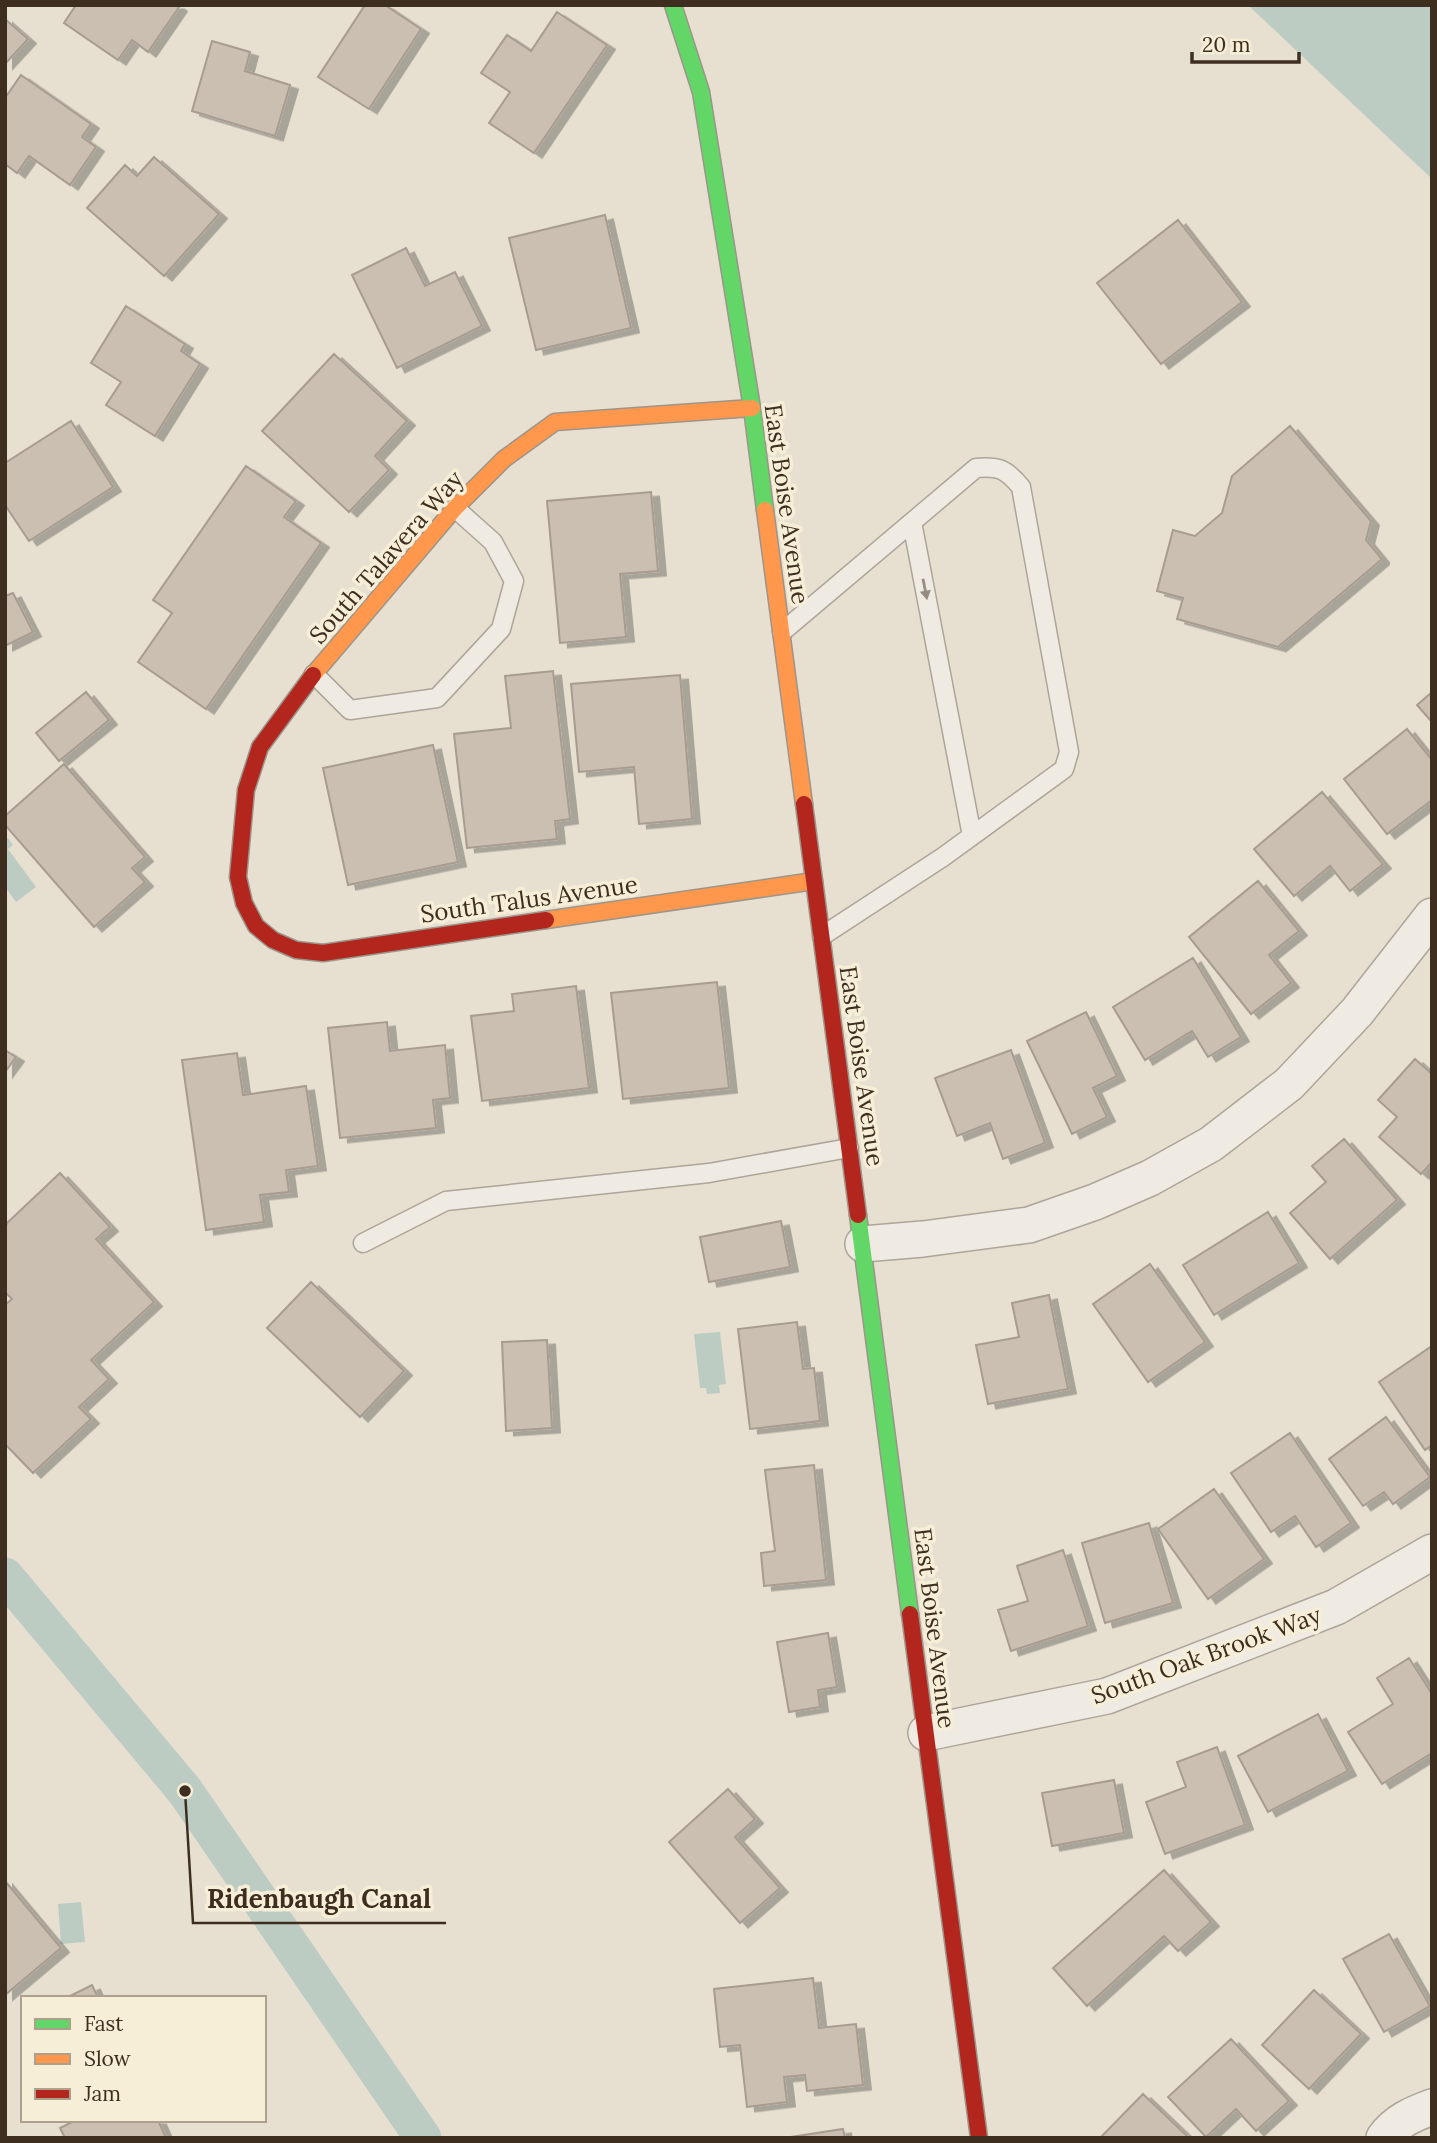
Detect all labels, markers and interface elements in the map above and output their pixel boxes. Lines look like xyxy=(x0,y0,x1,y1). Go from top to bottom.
scale bar xyxy=(1192,21,1299,65)
text: 20 m xyxy=(1202,31,1251,58)
street label: East Boise Avenue xyxy=(758,402,816,606)
street label: South Talavera Way xyxy=(302,464,470,650)
one-way arrow xyxy=(920,578,931,600)
street label: South Talus Avenue xyxy=(418,868,640,930)
street label: East Boise Avenue xyxy=(833,964,891,1168)
street label: East Boise Avenue xyxy=(907,1526,963,1730)
street label: South Oak Brook Way xyxy=(1087,1599,1326,1711)
callout: Ridenbaugh Canal xyxy=(193,1876,446,1923)
text: Ridenbaugh Canal xyxy=(207,1882,431,1915)
legend xyxy=(21,1996,266,2122)
text: Fast xyxy=(84,2010,124,2037)
text: Slow xyxy=(84,2045,131,2072)
text: Jam xyxy=(83,2080,121,2107)

